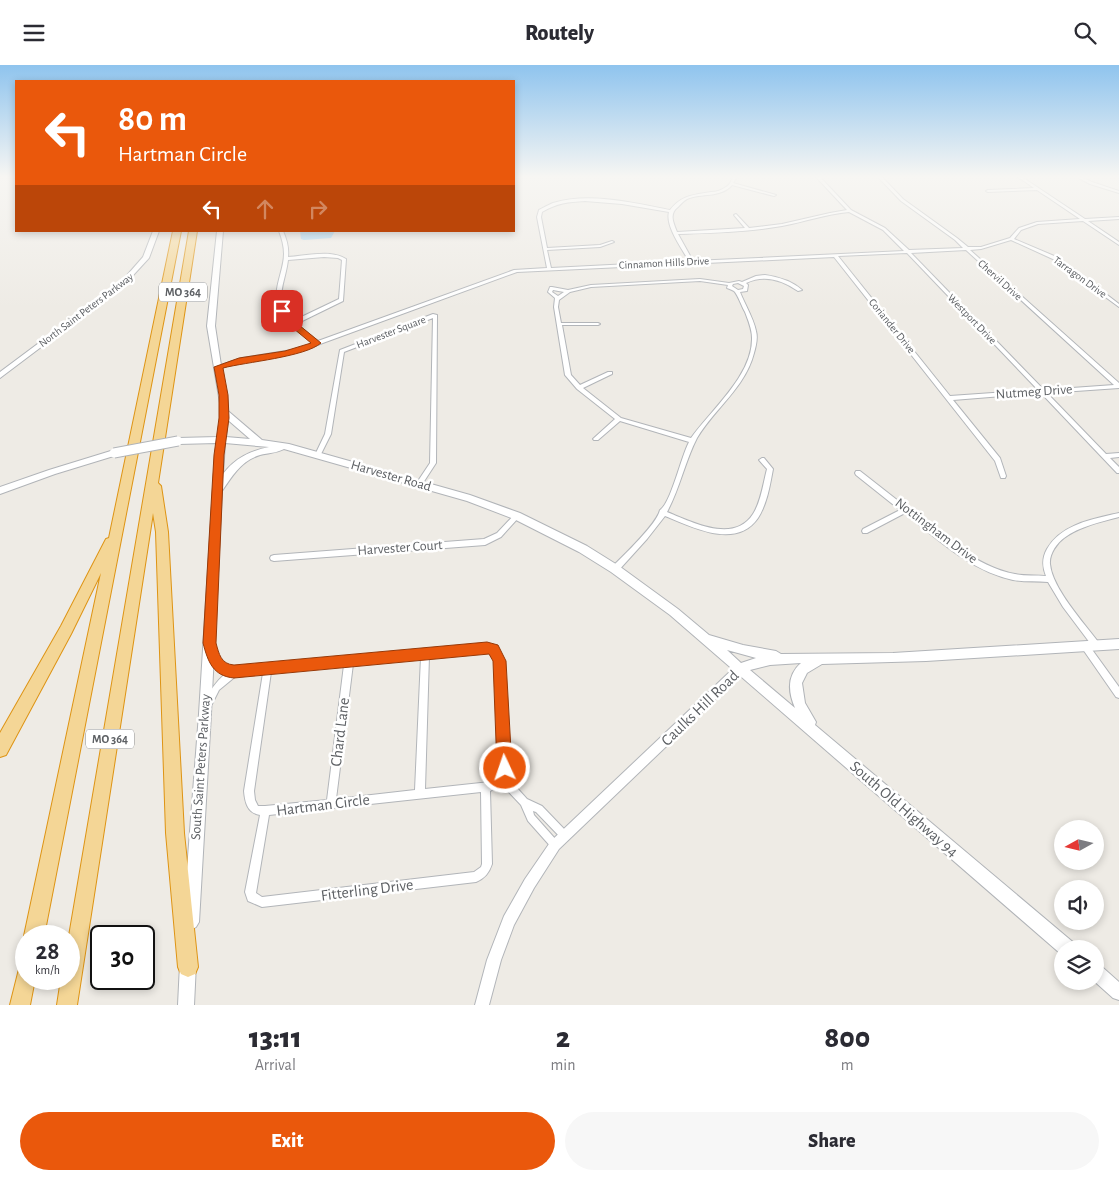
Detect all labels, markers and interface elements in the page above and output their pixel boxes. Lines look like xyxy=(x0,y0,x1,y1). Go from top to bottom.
icon: menu xyxy=(20,19,48,47)
icon: search xyxy=(1071,19,1099,47)
text: Routely xyxy=(525,22,594,44)
icon: left xyxy=(35,100,100,165)
text: 80 m xyxy=(118,102,187,137)
text: Hartman Circle xyxy=(118,143,247,165)
icon: left xyxy=(198,195,226,223)
icon: ahead xyxy=(251,195,279,223)
icon: right xyxy=(304,195,332,223)
street label: Tarragon Drive xyxy=(1051,254,1109,300)
street label: Cinnamon Hills Drive xyxy=(618,255,710,271)
street label: Chervil Drive xyxy=(976,258,1024,302)
street label: North Saint Peters Parkway xyxy=(37,271,135,349)
road number: MO 364 xyxy=(159,283,207,301)
pin xyxy=(261,290,303,332)
street label: Westport Drive xyxy=(946,292,998,346)
icon: arrive xyxy=(268,297,296,325)
street label: Coriander Drive xyxy=(867,297,917,355)
street label: Harvester Square xyxy=(355,314,427,350)
street label: Nutmeg Drive xyxy=(995,382,1073,402)
street label: Harvester Road xyxy=(349,458,433,494)
street label: Nottingham Drive xyxy=(892,496,980,566)
street label: Harvester Court xyxy=(357,538,443,558)
street label: Caulks Hill Road xyxy=(658,667,742,749)
street label: South Saint Peters Parkway xyxy=(189,694,213,840)
street label: Chard Lane xyxy=(328,697,352,767)
road number: MO 364 xyxy=(86,729,134,749)
position arrow xyxy=(478,741,530,793)
street label: South Old Highway 94 xyxy=(846,758,961,861)
street label: Hartman Circle xyxy=(275,791,371,819)
north arrow xyxy=(1054,820,1104,870)
map controls xyxy=(1054,820,1104,990)
street label: Fitterling Drive xyxy=(320,876,414,904)
button: sound xyxy=(1054,880,1104,930)
speed limit sign: 30 xyxy=(90,925,155,990)
text: 28 xyxy=(35,939,60,964)
button: layers xyxy=(1054,940,1104,990)
text: km/h xyxy=(35,964,60,976)
text: 13:11 xyxy=(249,1023,302,1053)
text: 2 xyxy=(556,1023,570,1053)
text: 800 xyxy=(824,1023,870,1053)
text: Arrival xyxy=(255,1057,296,1073)
text: min xyxy=(551,1057,575,1073)
text: m xyxy=(841,1057,854,1073)
button: Exit xyxy=(20,1112,555,1170)
button: Share xyxy=(565,1112,1099,1170)

